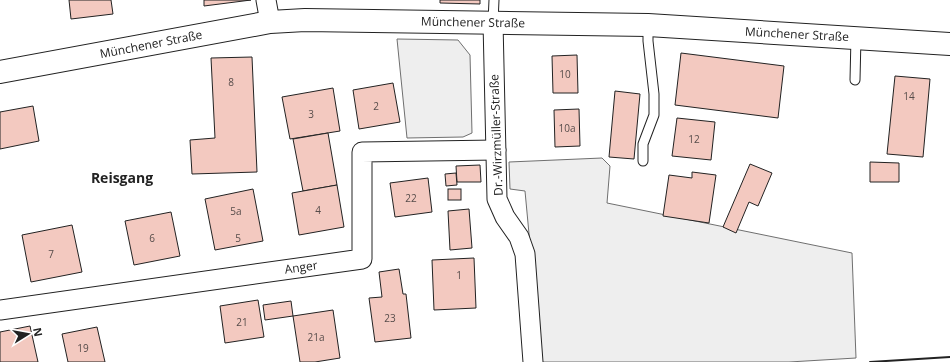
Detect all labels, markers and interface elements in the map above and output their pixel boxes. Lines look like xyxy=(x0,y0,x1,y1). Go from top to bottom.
street label: Münchener Straße xyxy=(421,13,525,31)
street label: Münchener Straße xyxy=(745,23,850,45)
street label: Münchener Straße xyxy=(98,26,204,62)
house number: 10 xyxy=(559,67,571,81)
street label: Dr.-Wirzmüller-Straße xyxy=(485,74,507,196)
house number: 8 xyxy=(228,75,234,89)
house number: 14 xyxy=(903,89,915,103)
house number: 2 xyxy=(373,99,379,113)
house number: 3 xyxy=(308,107,314,121)
house number: 10a xyxy=(559,121,576,135)
house number: 12 xyxy=(688,132,700,146)
district label: Reisgang xyxy=(91,168,153,187)
house number: 22 xyxy=(405,191,417,205)
house number: 4 xyxy=(315,203,321,217)
house number: 5a xyxy=(230,204,242,218)
house number: 6 xyxy=(149,231,155,245)
house number: 5 xyxy=(235,231,241,245)
house number: 7 xyxy=(48,247,54,261)
street label: Anger xyxy=(283,256,319,278)
house number: 1 xyxy=(456,268,462,282)
house number: 23 xyxy=(384,311,396,325)
north arrow xyxy=(8,314,48,354)
house number: 21 xyxy=(236,315,248,329)
text: N xyxy=(30,326,47,338)
house number: 21a xyxy=(308,330,325,344)
house number: 19 xyxy=(77,341,89,355)

